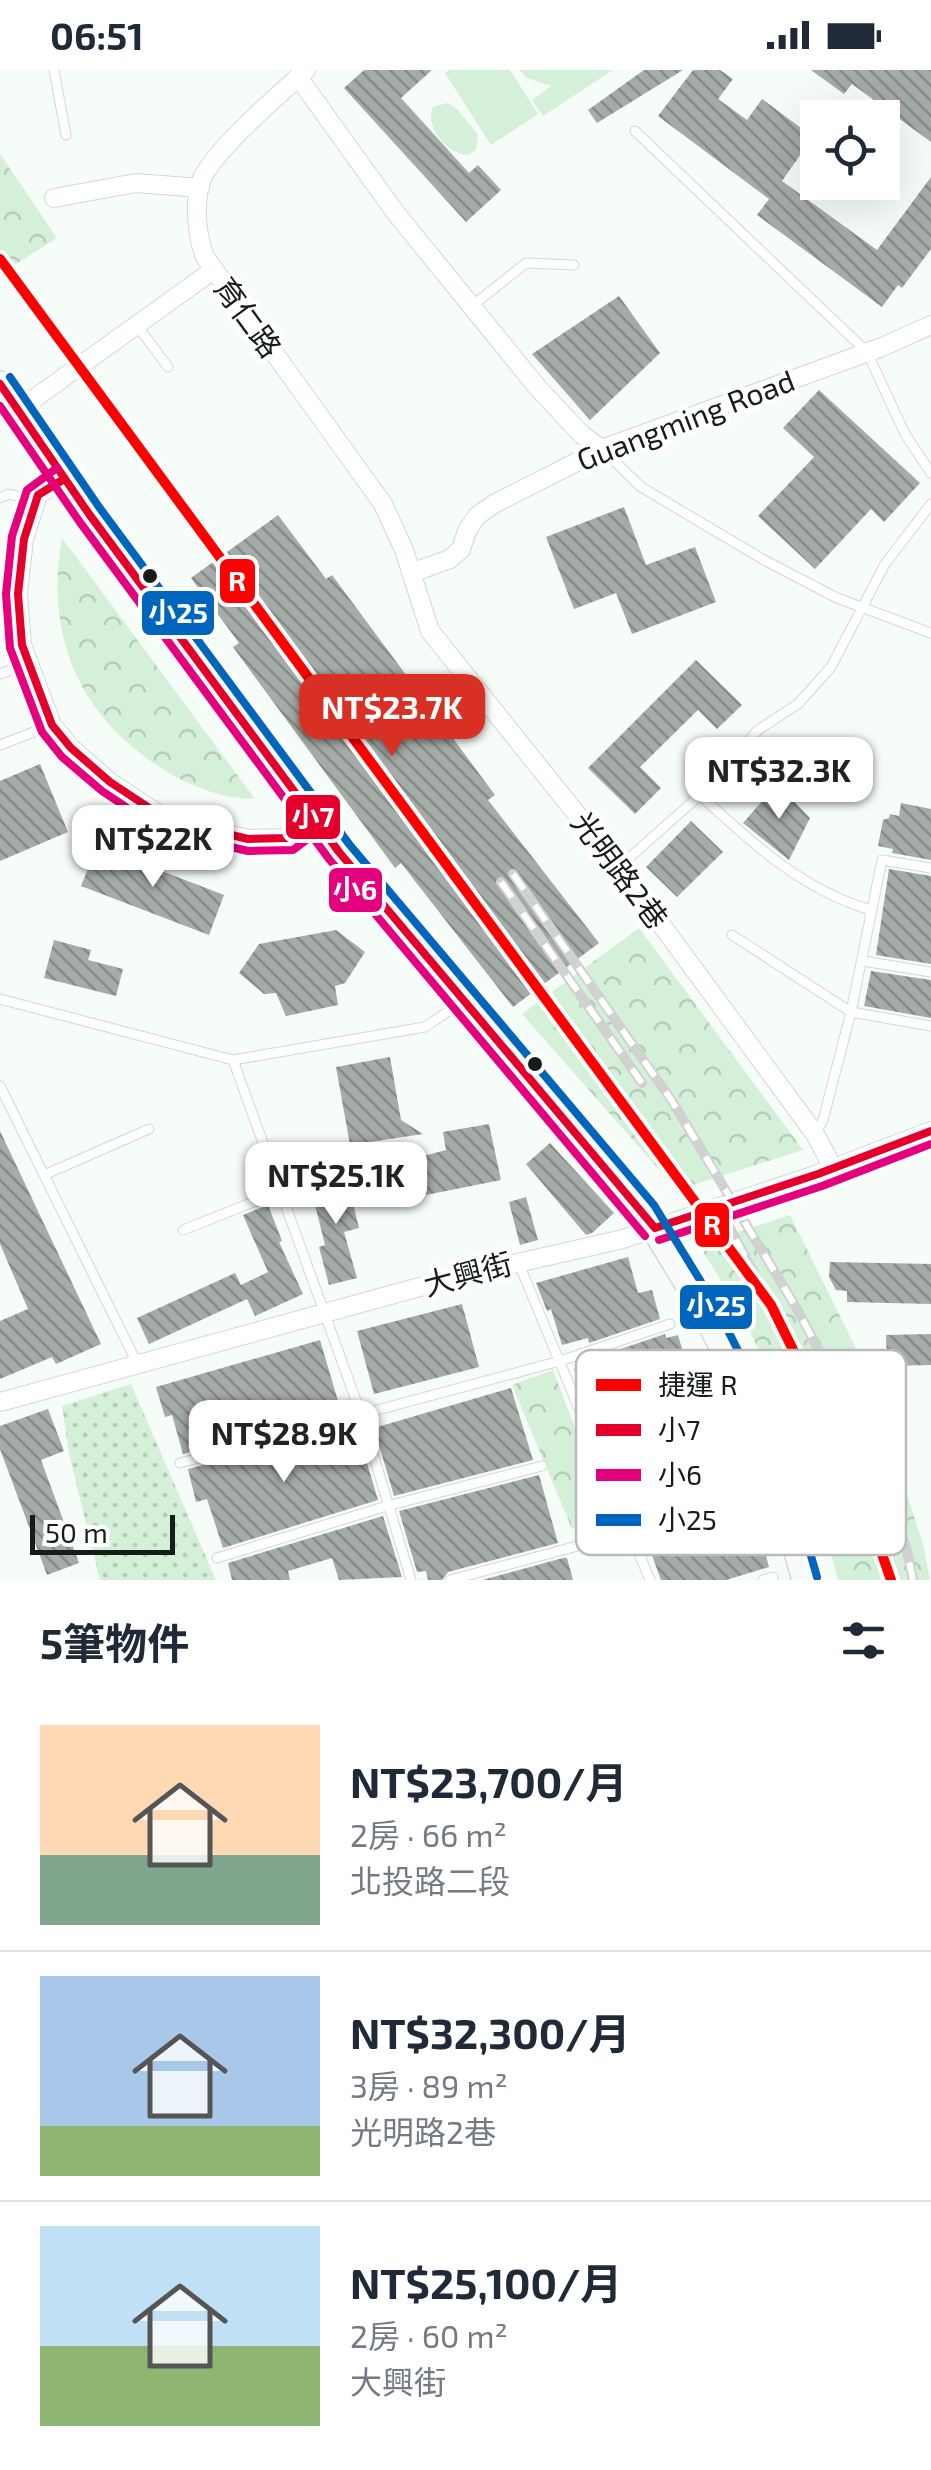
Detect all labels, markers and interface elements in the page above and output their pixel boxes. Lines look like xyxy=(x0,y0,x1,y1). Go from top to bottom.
text: 06:51 xyxy=(50,12,144,58)
map controls xyxy=(800,100,900,200)
button: locate xyxy=(800,100,900,200)
street label: 育仁路 xyxy=(208,270,290,364)
street label: Guangming Road xyxy=(571,361,799,477)
line badge: R xyxy=(218,557,257,605)
text: R xyxy=(228,563,246,597)
unlabelled marker xyxy=(140,566,160,586)
line badge: 小25 xyxy=(140,589,216,637)
text: 小25 xyxy=(148,595,208,629)
pin: NT$23.7K xyxy=(289,674,495,759)
text: NT$23.7K xyxy=(321,687,463,725)
pin: NT$32.3K xyxy=(676,737,882,822)
text: NT$32.3K xyxy=(707,750,851,788)
line badge: 小7 xyxy=(284,793,342,841)
text: 小7 xyxy=(292,799,335,833)
street label: 光明路2巷 xyxy=(565,804,676,935)
pin: NT$22K xyxy=(72,805,234,890)
text: NT$22K xyxy=(94,818,212,856)
line badge: 小6 xyxy=(327,866,384,914)
text: 小6 xyxy=(333,872,377,906)
unlabelled marker xyxy=(525,1054,545,1074)
pin: NT$25.1K xyxy=(233,1142,439,1227)
text: NT$25.1K xyxy=(267,1155,405,1193)
line badge: R xyxy=(693,1201,731,1249)
text: R xyxy=(703,1207,721,1241)
street label: 大興街 xyxy=(419,1244,516,1302)
line badge: 小25 xyxy=(678,1283,754,1331)
text: 小25 xyxy=(686,1288,746,1322)
legend xyxy=(576,1350,906,1555)
text: 捷運 R xyxy=(658,1367,738,1401)
pin: NT$28.9K xyxy=(181,1400,387,1485)
text: 小7 xyxy=(658,1412,700,1446)
text: NT$28.9K xyxy=(211,1413,357,1451)
text: 小6 xyxy=(658,1457,702,1491)
text: 小25 xyxy=(658,1502,717,1536)
scale bar xyxy=(30,1510,175,1554)
text: 50 m xyxy=(45,1515,108,1549)
icon: filters xyxy=(836,1613,891,1668)
text: 5筆物件 xyxy=(40,1617,189,1667)
text: NT$23,700/月 xyxy=(350,1756,627,1806)
icon: home xyxy=(120,1765,240,1885)
text: 2房 · 66 m² xyxy=(350,1815,507,1853)
text: 北投路二段 xyxy=(350,1861,510,1899)
text: NT$32,300/月 xyxy=(350,2007,630,2057)
icon: home xyxy=(120,2016,240,2136)
text: 3房 · 89 m² xyxy=(350,2066,508,2104)
text: 光明路2巷 xyxy=(350,2112,496,2150)
text: NT$25,100/月 xyxy=(350,2257,622,2307)
icon: home xyxy=(120,2266,240,2386)
text: 2房 · 60 m² xyxy=(350,2316,508,2354)
text: 大興街 xyxy=(350,2362,446,2400)

